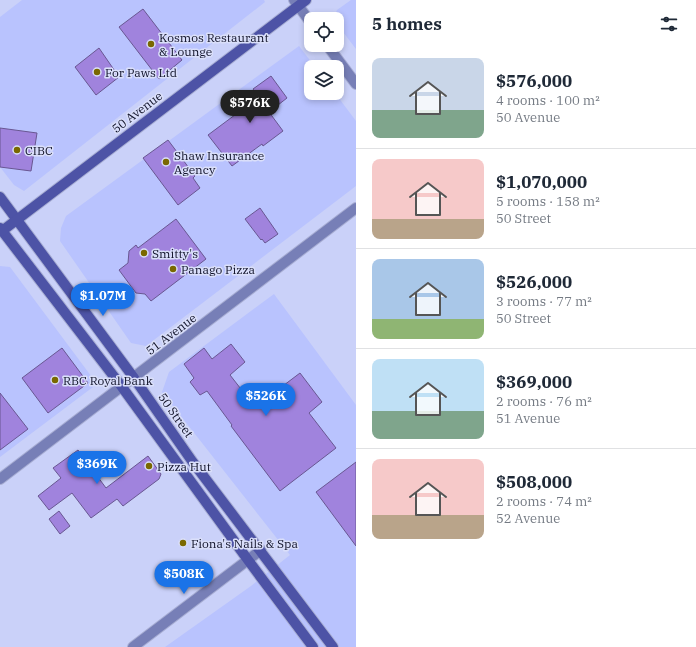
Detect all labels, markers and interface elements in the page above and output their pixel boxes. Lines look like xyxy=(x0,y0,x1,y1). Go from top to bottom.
map controls xyxy=(304,12,344,100)
button: locate xyxy=(304,12,344,52)
text: 5 homes xyxy=(372,13,442,35)
icon: filters xyxy=(658,13,680,35)
place label: Kosmos Restaurant & Lounge xyxy=(159,30,269,59)
marker: Kosmos Restaurant & Lounge xyxy=(146,39,156,49)
button: layers xyxy=(304,60,344,100)
place label: For Paws Ltd xyxy=(105,65,177,80)
marker: For Paws Ltd xyxy=(92,67,102,77)
text: $576,000 xyxy=(496,70,572,92)
icon: home xyxy=(404,74,452,122)
street label: 50 Avenue xyxy=(109,88,165,136)
pin: $576K xyxy=(222,90,278,124)
text: 4 rooms · 100 m² xyxy=(496,92,600,109)
text: $576K xyxy=(229,94,271,111)
text: 50 Avenue xyxy=(496,109,560,126)
place label: CIBC xyxy=(25,143,53,158)
marker: CIBC xyxy=(12,145,22,155)
place label: Shaw Insurance Agency xyxy=(174,148,264,177)
marker: Shaw Insurance Agency xyxy=(161,157,171,167)
text: $1,070,000 xyxy=(496,171,587,193)
icon: home xyxy=(404,175,452,223)
text: 5 rooms · 158 m² xyxy=(496,193,600,210)
text: 50 Street xyxy=(496,210,551,227)
place label: Smitty's xyxy=(152,246,198,261)
marker: Smitty's xyxy=(139,248,149,258)
place label: Panago Pizza xyxy=(181,262,256,277)
marker: Panago Pizza xyxy=(168,264,178,274)
text: $526,000 xyxy=(496,271,572,293)
icon: home xyxy=(404,275,452,323)
pin: $1.07M xyxy=(70,283,136,317)
text: $1.07M xyxy=(80,287,126,304)
text: 3 rooms · 77 m² xyxy=(496,293,592,310)
street label: 51 Avenue xyxy=(143,310,199,358)
text: 50 Street xyxy=(496,310,551,327)
text: $369,000 xyxy=(496,371,572,393)
place label: RBC Royal Bank xyxy=(63,373,153,388)
marker: RBC Royal Bank xyxy=(50,375,60,385)
icon: home xyxy=(404,375,452,423)
pin: $526K xyxy=(238,383,294,417)
text: $526K xyxy=(245,387,287,404)
street label: 50 Street xyxy=(155,390,197,440)
text: 2 rooms · 76 m² xyxy=(496,393,592,410)
text: 51 Avenue xyxy=(496,410,560,427)
pin: $369K xyxy=(69,451,125,485)
text: $369K xyxy=(76,455,118,472)
place label: Pizza Hut xyxy=(157,459,211,474)
marker: Pizza Hut xyxy=(144,461,154,471)
text: $508,000 xyxy=(496,471,572,493)
icon: home xyxy=(404,475,452,523)
text: 2 rooms · 74 m² xyxy=(496,493,592,510)
text: 52 Avenue xyxy=(496,510,560,527)
place label: Fiona's Nails & Spa xyxy=(191,536,298,551)
marker: Fiona's Nails & Spa xyxy=(178,538,188,548)
pin: $508K xyxy=(156,561,212,595)
text: $508K xyxy=(163,565,205,582)

